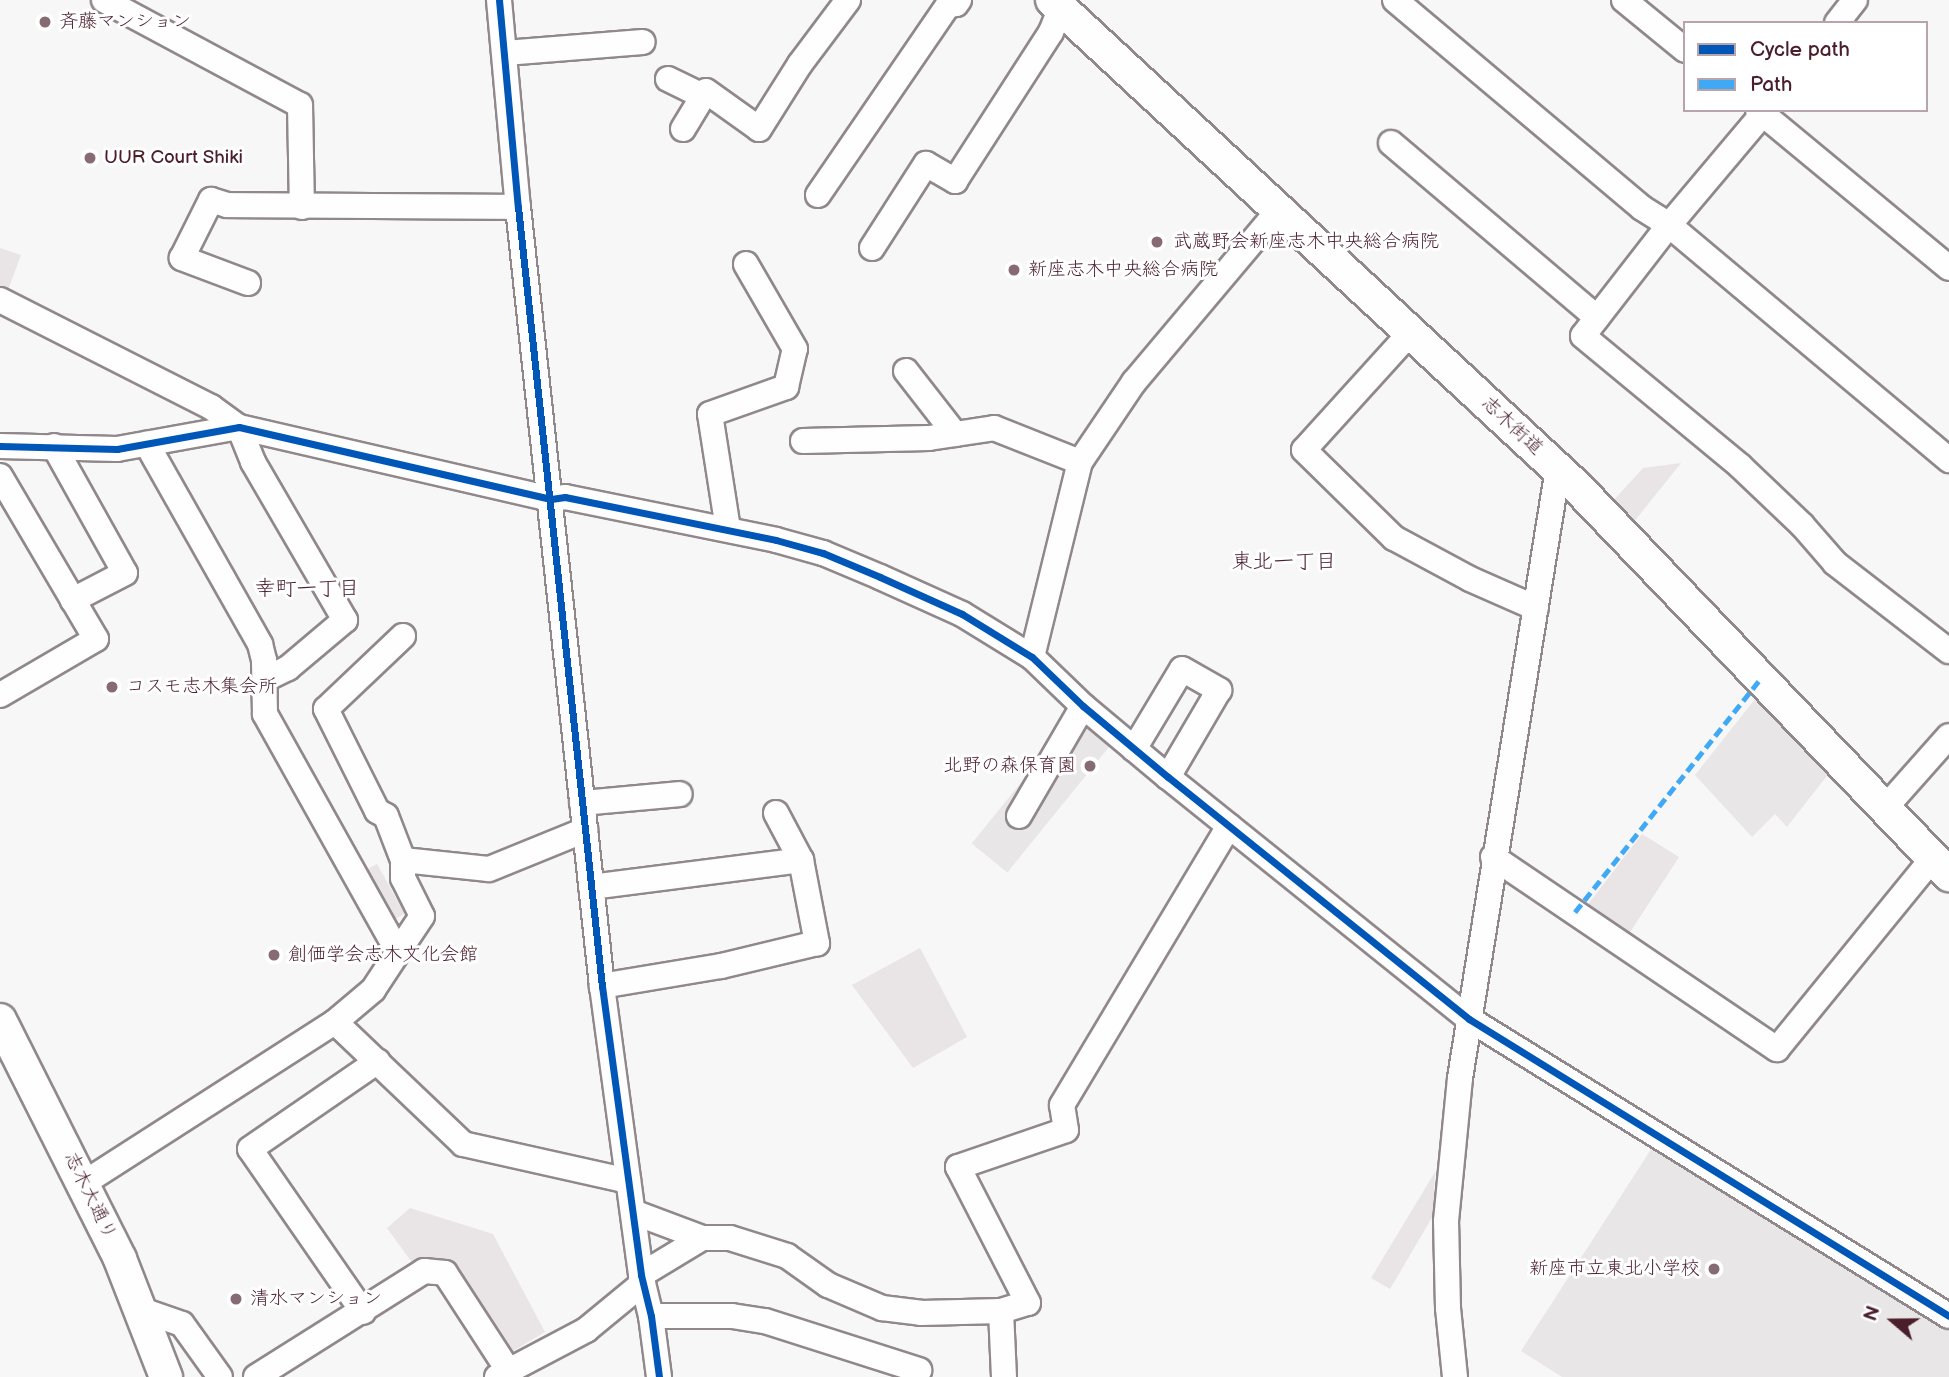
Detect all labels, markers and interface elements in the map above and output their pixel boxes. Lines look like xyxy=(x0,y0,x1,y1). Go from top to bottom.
place label: 斉藤マンション xyxy=(59,11,192,33)
marker: 斉藤マンション xyxy=(37,14,53,30)
legend xyxy=(1683,21,1928,112)
text: Cycle path xyxy=(1750,37,1850,62)
text: Path xyxy=(1750,72,1792,97)
place label: UUR Court Shiki xyxy=(104,147,243,169)
marker: UUR Court Shiki xyxy=(82,150,98,166)
place label: 武蔵野会新座志木中央総合病院 xyxy=(1173,231,1439,253)
marker: 武蔵野会新座志木中央総合病院 xyxy=(1147,232,1167,252)
place label: 新座志木中央総合病院 xyxy=(1028,259,1218,281)
marker: 新座志木中央総合病院 xyxy=(1006,262,1022,278)
street label: 志木街道 xyxy=(1476,392,1548,460)
district label: 東北一丁目 xyxy=(1232,549,1336,575)
district label: 幸町一丁目 xyxy=(255,576,359,602)
place label: コスモ志木集会所 xyxy=(126,676,278,698)
marker: コスモ志木集会所 xyxy=(104,679,120,695)
place label: 北野の森保育園 xyxy=(943,755,1076,777)
marker: 北野の森保育園 xyxy=(1082,758,1098,774)
place label: 創価学会志木文化会館 xyxy=(288,944,478,966)
marker: 創価学会志木文化会館 xyxy=(266,947,282,963)
street label: 志木大通り xyxy=(59,1148,121,1244)
place label: 新座市立東北小学校 xyxy=(1529,1258,1700,1280)
marker: 新座市立東北小学校 xyxy=(1706,1261,1722,1277)
north arrow xyxy=(1858,1286,1928,1356)
place label: 清水マンション xyxy=(250,1288,383,1310)
marker: 清水マンション xyxy=(228,1291,244,1307)
text: N xyxy=(1860,1303,1886,1324)

